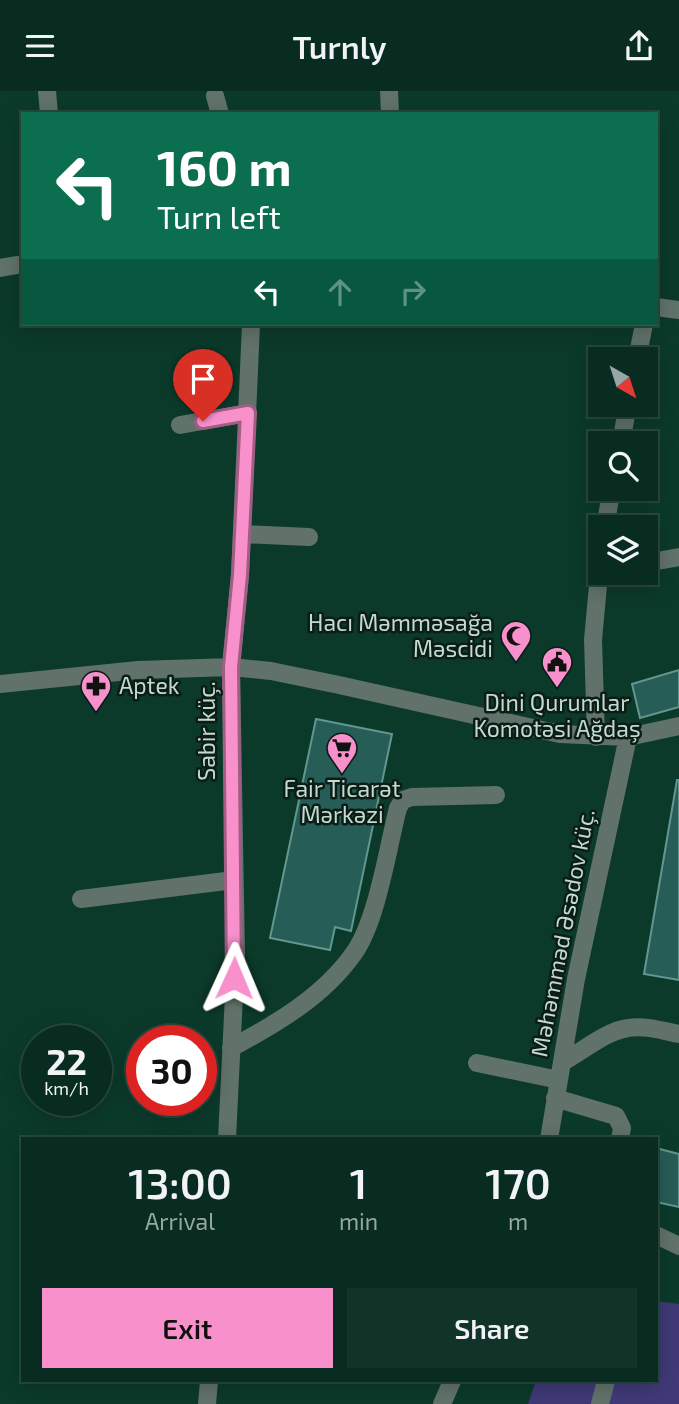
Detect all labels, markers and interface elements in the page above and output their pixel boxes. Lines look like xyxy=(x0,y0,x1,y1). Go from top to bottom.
icon: menu xyxy=(21,27,59,65)
text: Turnly xyxy=(292,27,387,65)
icon: share xyxy=(620,27,658,65)
text: 160 m xyxy=(157,137,292,196)
icon: left xyxy=(42,140,133,231)
text: Turn left xyxy=(157,197,281,235)
icon: left xyxy=(248,273,286,311)
icon: ahead xyxy=(321,273,359,311)
icon: right xyxy=(394,273,432,311)
north arrow xyxy=(588,347,658,417)
map controls xyxy=(588,347,658,585)
pin xyxy=(173,349,233,421)
icon: arrive xyxy=(184,360,222,398)
button: search xyxy=(588,431,658,501)
button: layers xyxy=(588,515,658,585)
place label: Hacı Məmməsağa Məscidi xyxy=(308,608,493,662)
mosque icon: Hacı Məmməsağa Məscidi xyxy=(499,619,533,663)
public building icon: Dini Qurumlar Komotəsi Ağdaş xyxy=(540,645,574,689)
pharmacy icon: Aptek xyxy=(79,669,113,713)
place label: Aptek xyxy=(119,671,180,699)
street label: Sabir küç. xyxy=(192,681,221,781)
place label: Dini Qurumlar Komotəsi Ağdaş xyxy=(473,688,641,743)
supermarket icon: Fair Ticarət Mərkəzi xyxy=(325,731,359,775)
place label: Fair Ticarət Mərkəzi xyxy=(284,774,401,828)
street label: Məhəmməd Əsədov küç. xyxy=(524,806,601,1059)
position arrow xyxy=(197,941,271,1015)
speed limit sign: 30 xyxy=(126,1025,217,1116)
text: 22 xyxy=(46,1040,87,1082)
text: km/h xyxy=(44,1077,89,1099)
text: 13:00 xyxy=(128,1157,232,1207)
text: 1 xyxy=(350,1157,367,1207)
text: 170 xyxy=(485,1157,551,1207)
text: Arrival xyxy=(145,1207,215,1235)
text: min xyxy=(339,1207,378,1235)
text: m xyxy=(508,1207,528,1235)
button: Exit xyxy=(42,1288,333,1368)
button: Share xyxy=(347,1288,637,1368)

